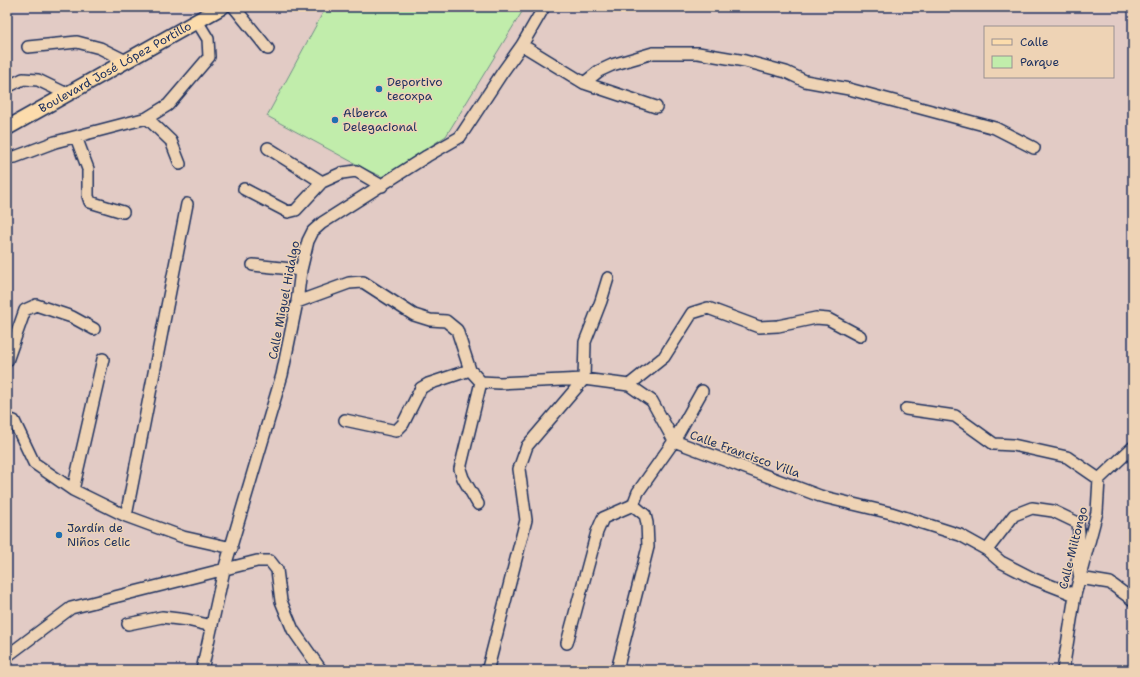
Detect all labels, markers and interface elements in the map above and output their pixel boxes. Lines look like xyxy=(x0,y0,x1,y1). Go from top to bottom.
street label: Boulevard José López Portillo xyxy=(36,18,194,116)
legend xyxy=(984,26,1114,78)
text: Calle xyxy=(1020,34,1049,50)
text: Parque xyxy=(1020,54,1059,70)
place label: Deportivo tecoxpa xyxy=(387,74,443,104)
marker: Deportivo tecoxpa xyxy=(374,84,384,94)
place label: Alberca Delegacional xyxy=(343,105,417,135)
marker: Alberca Delegacional xyxy=(330,115,340,125)
street label: Calle Miguel Hidalgo xyxy=(265,239,303,361)
street label: Calle Francisco Villa xyxy=(688,427,803,482)
street label: Calle Miltongo xyxy=(1055,505,1091,591)
place label: Jardín de Niños Celic xyxy=(67,520,130,550)
marker: Jardín de Niños Celic xyxy=(54,530,64,540)

